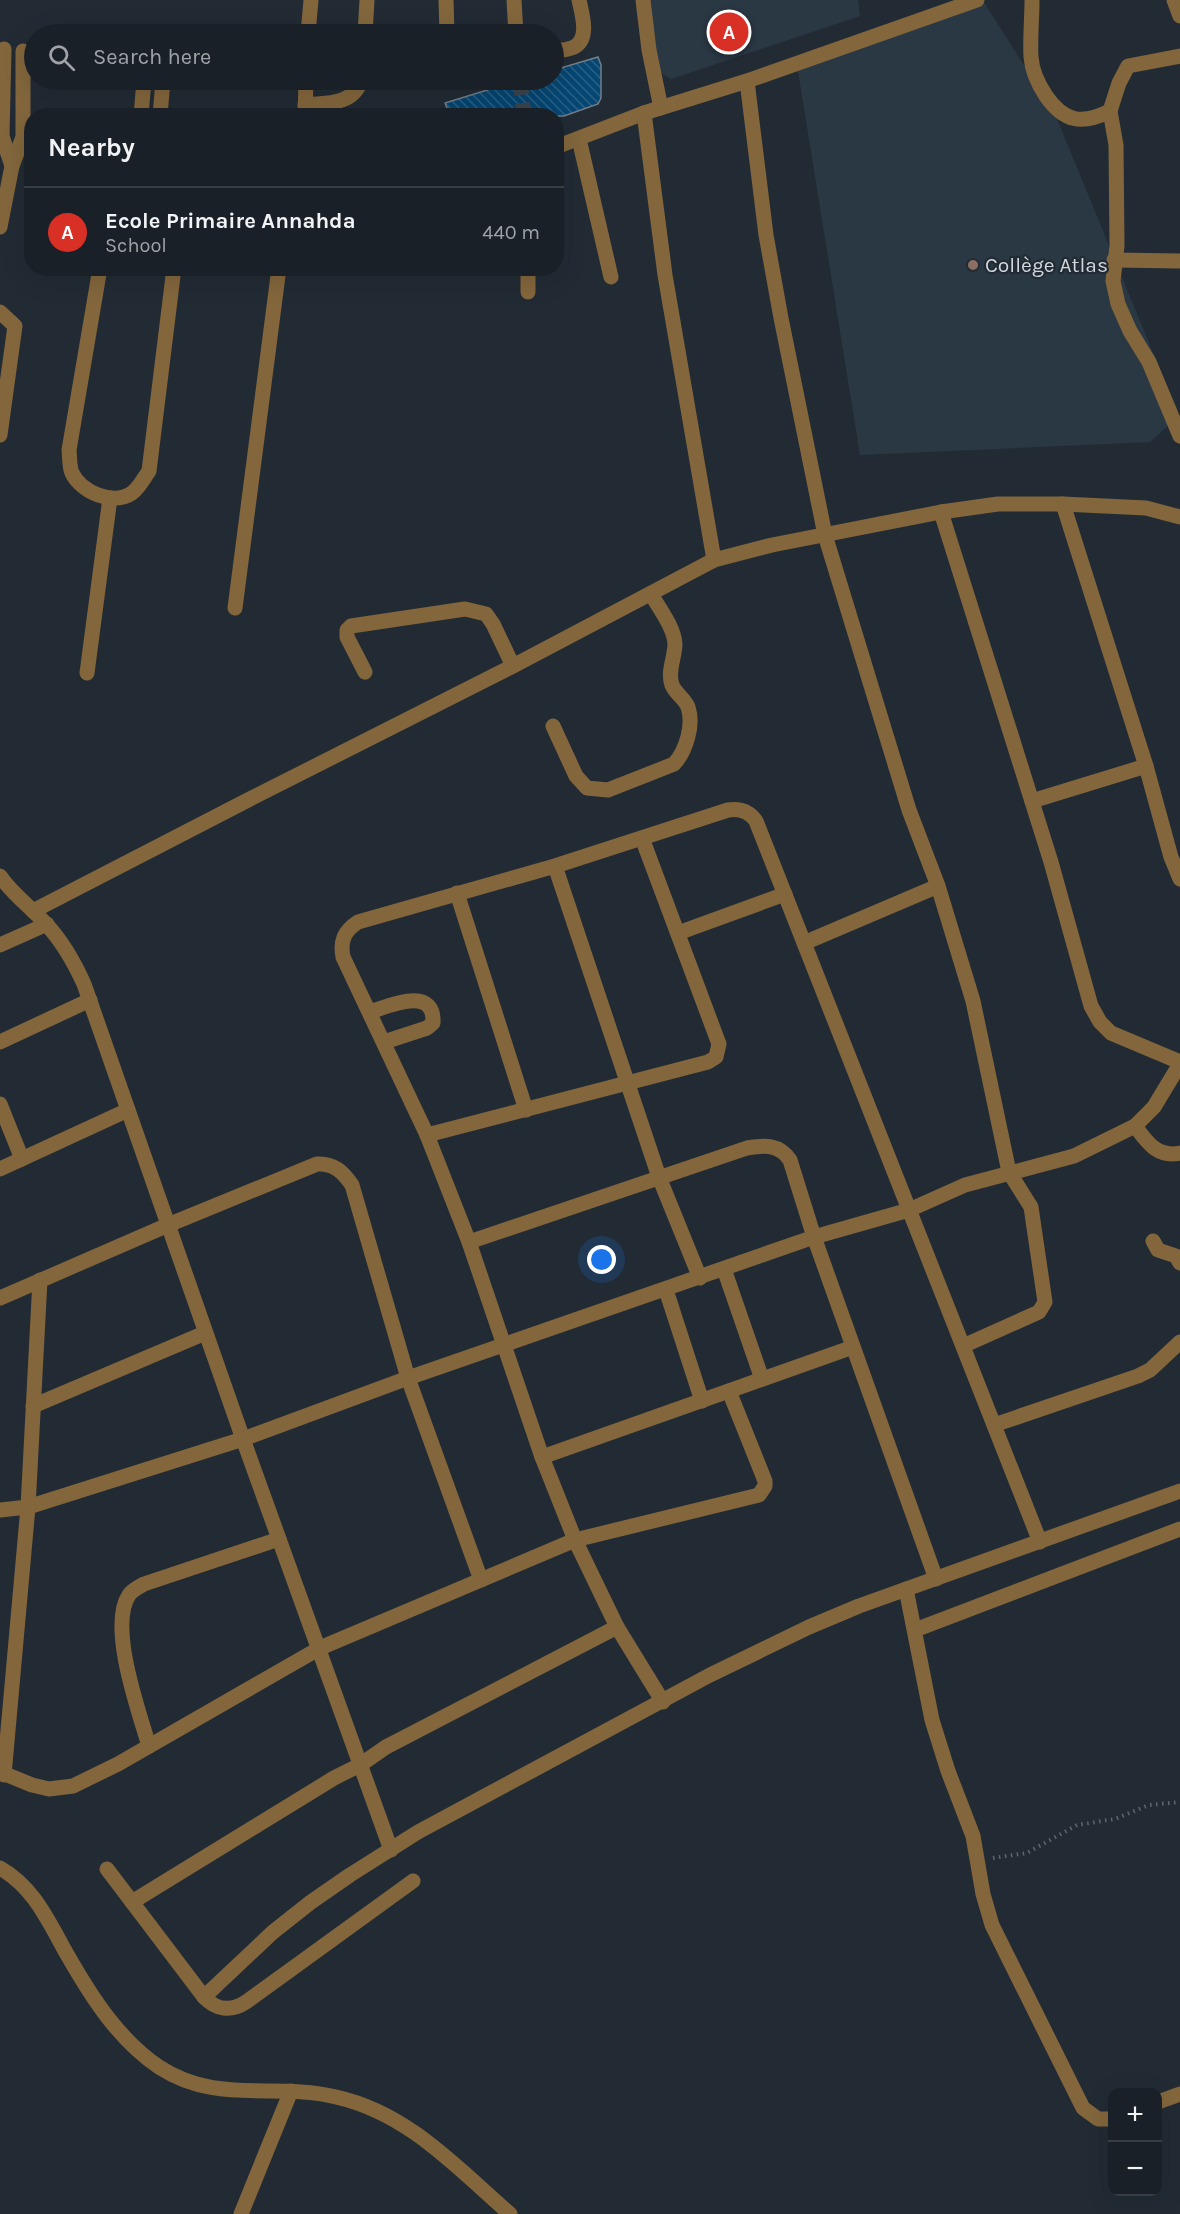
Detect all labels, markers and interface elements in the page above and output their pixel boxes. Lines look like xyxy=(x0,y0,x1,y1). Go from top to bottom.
pin: A xyxy=(710,9,748,54)
search box xyxy=(24,24,564,90)
icon: search xyxy=(45,41,78,74)
text: Search here xyxy=(93,44,211,70)
text: Nearby xyxy=(48,132,135,163)
text: Ecole Primaire Annahda xyxy=(105,208,356,234)
text: A xyxy=(61,221,74,244)
text: 440 m xyxy=(482,221,540,244)
text: School xyxy=(105,234,167,257)
place label: Collège Atlas xyxy=(985,253,1108,277)
marker: Collège Atlas xyxy=(966,258,980,272)
your location xyxy=(587,1245,616,1274)
map controls xyxy=(1108,2088,1162,2196)
button: + xyxy=(1108,2088,1162,2142)
button: − xyxy=(1108,2142,1162,2196)

